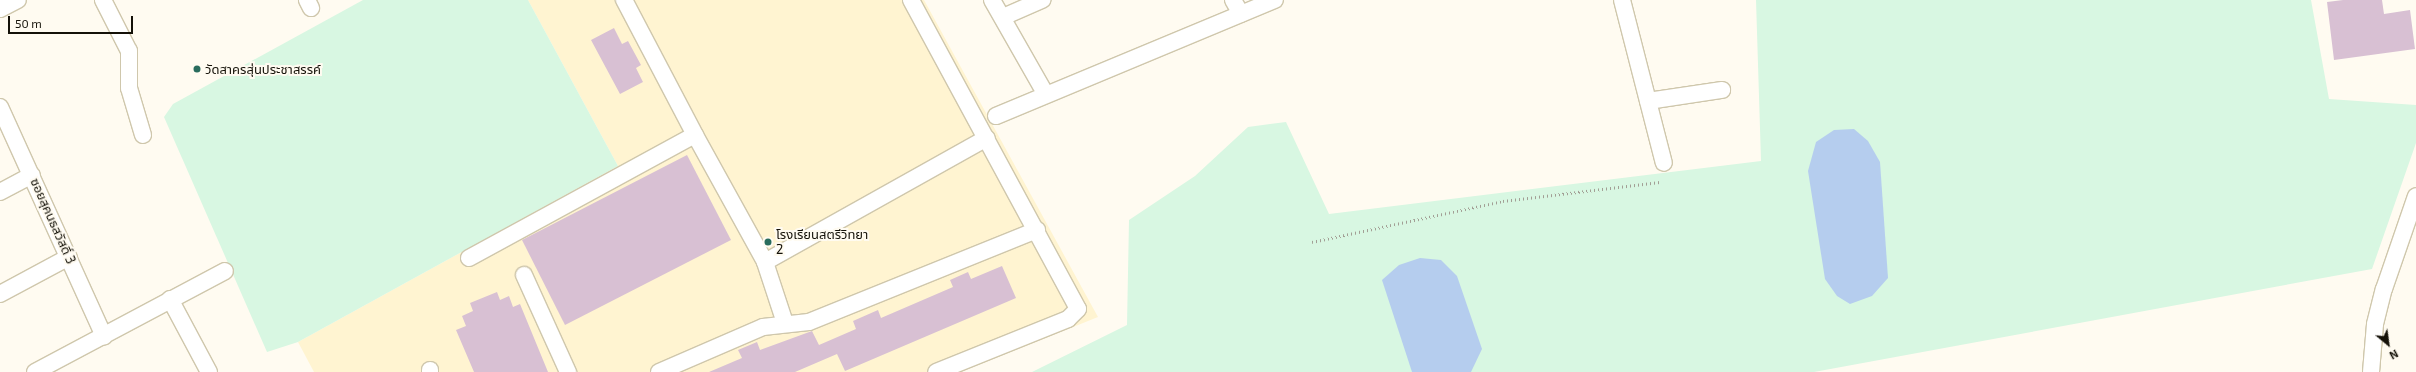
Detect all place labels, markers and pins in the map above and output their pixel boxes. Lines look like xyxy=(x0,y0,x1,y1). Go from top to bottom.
place label: วัดสาครสุ่นประชาสรรค์ xyxy=(205,61,321,77)
marker: วัดสาครสุ่นประชาสรรค์ xyxy=(192,64,202,74)
place label: โรงเรียนสตรีวิทยา 2 xyxy=(776,227,868,258)
marker: โรงเรียนสตรีวิทยา 2 xyxy=(763,237,773,247)

